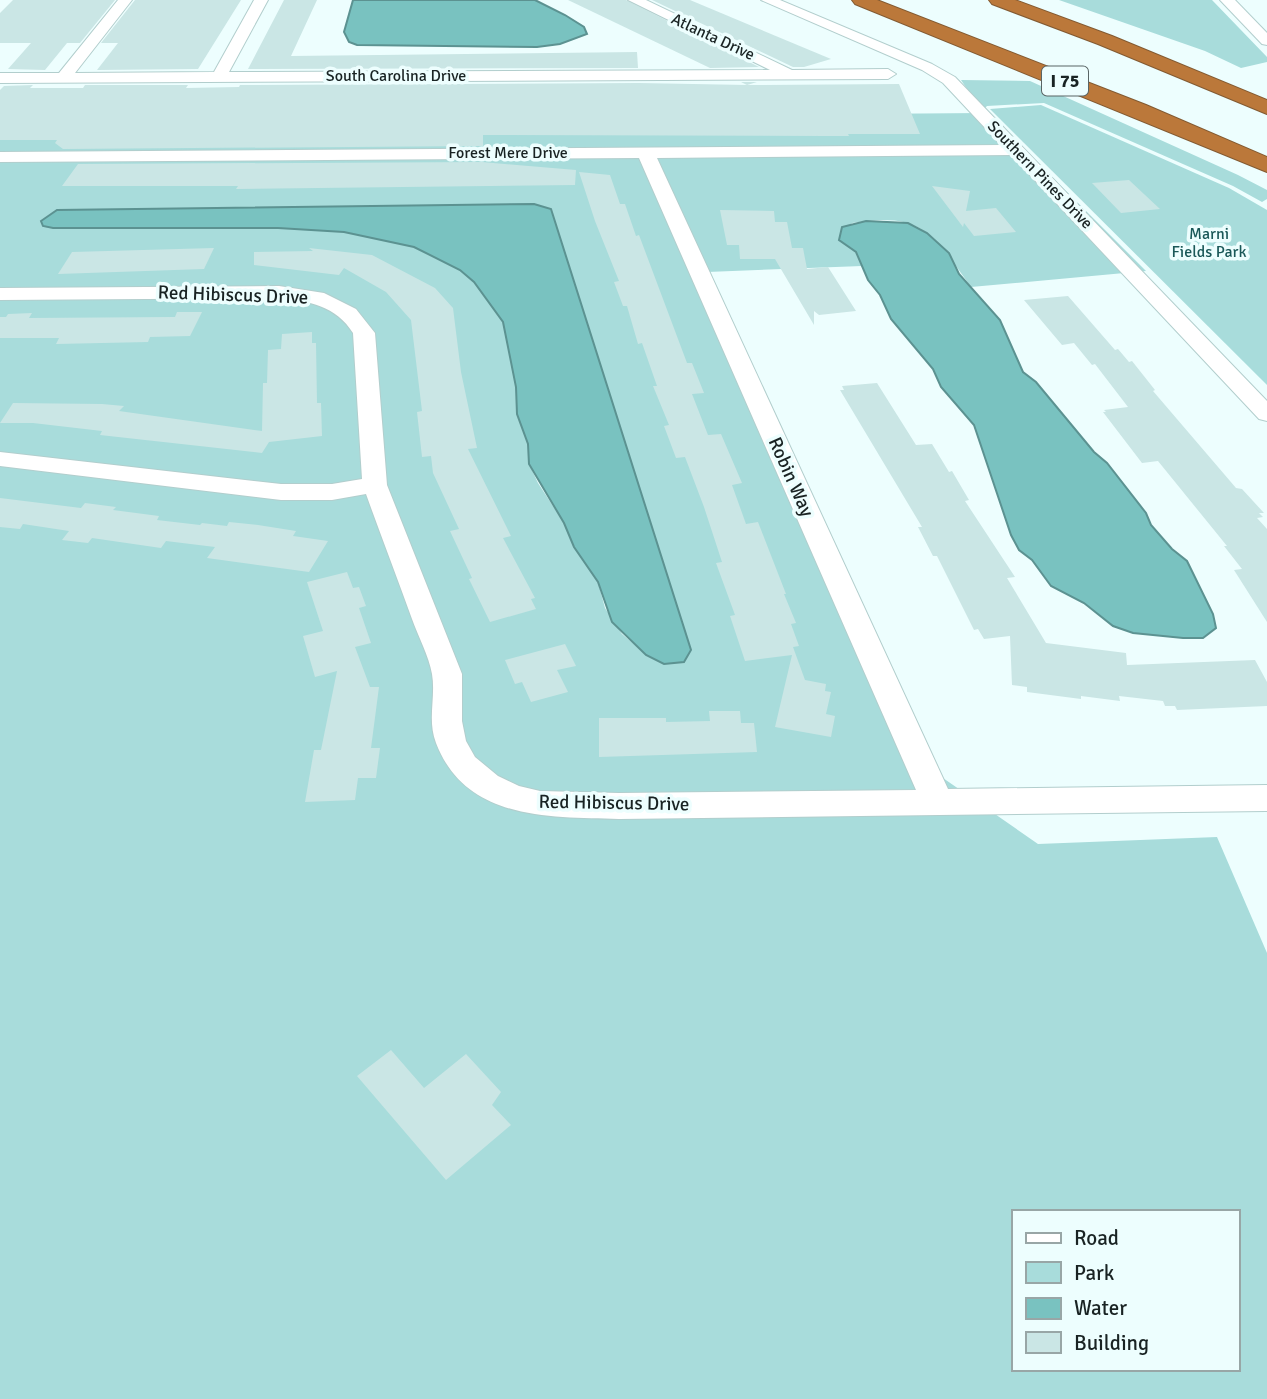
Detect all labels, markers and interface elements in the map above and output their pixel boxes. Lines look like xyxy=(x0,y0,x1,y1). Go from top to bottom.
street label: Atlanta Drive xyxy=(668,9,758,65)
street label: South Carolina Drive xyxy=(326,66,466,86)
road number: I 75 xyxy=(1042,66,1088,96)
street label: Southern Pines Drive xyxy=(983,117,1097,233)
street label: Forest Mere Drive xyxy=(448,143,568,163)
park label: Marni Fields Park xyxy=(1171,224,1247,262)
street label: Red Hibiscus Drive xyxy=(157,280,309,310)
street label: Robin Way xyxy=(763,434,819,521)
street label: Red Hibiscus Drive xyxy=(538,790,690,816)
legend xyxy=(1012,1210,1239,1371)
text: Road xyxy=(1074,1225,1119,1251)
text: Park xyxy=(1074,1260,1115,1286)
text: Water xyxy=(1074,1295,1127,1321)
text: Building xyxy=(1074,1330,1149,1356)

